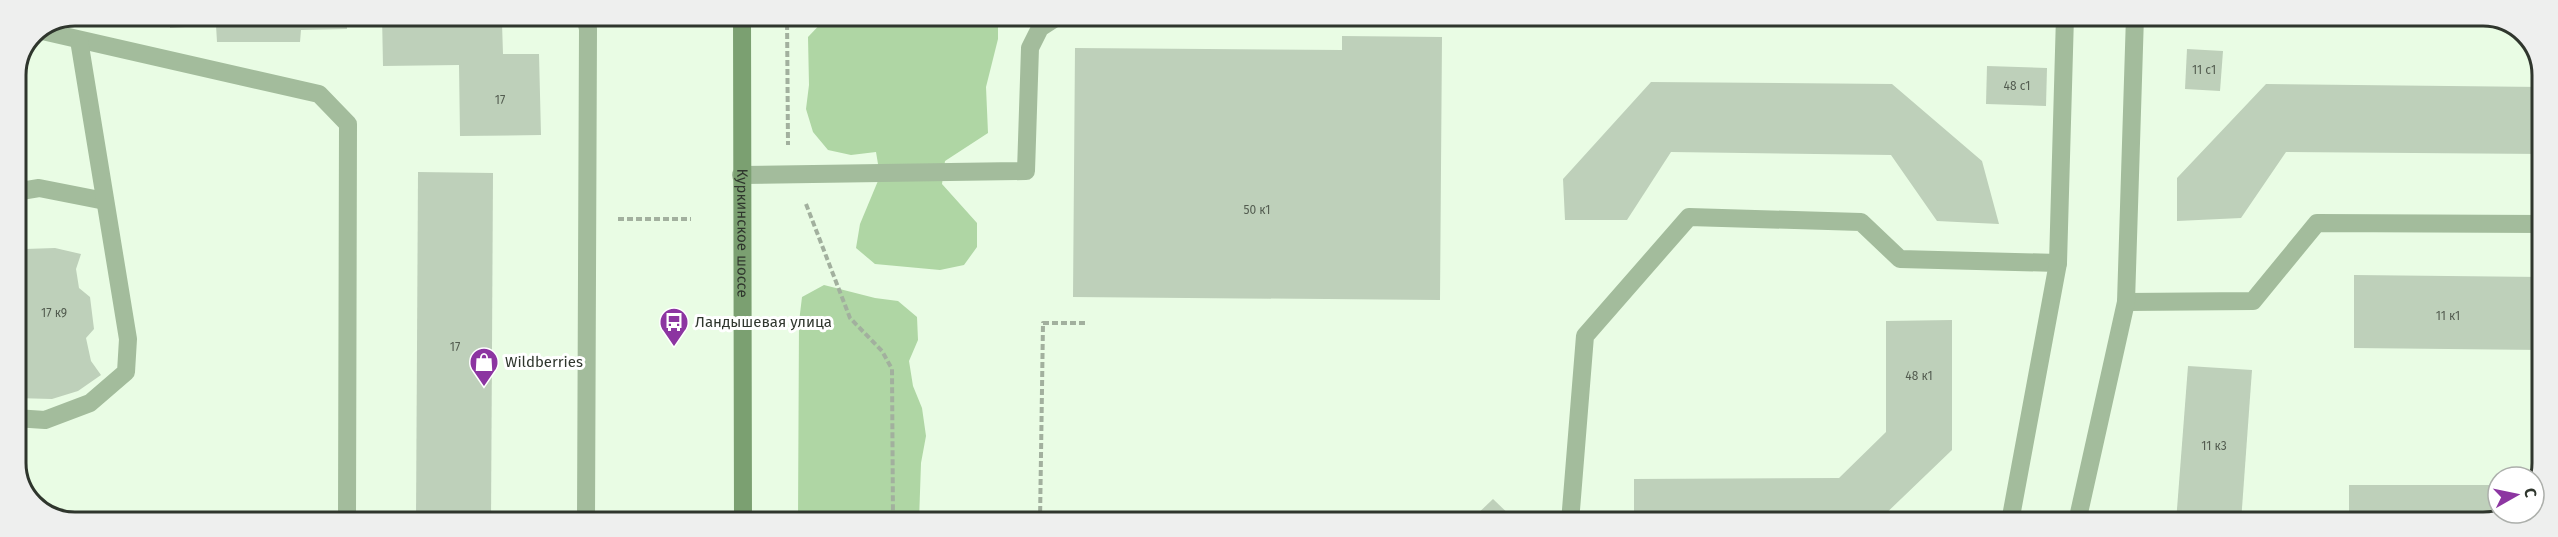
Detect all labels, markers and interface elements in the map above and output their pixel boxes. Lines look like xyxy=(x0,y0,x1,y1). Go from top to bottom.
house number: 11 с1 xyxy=(2192,63,2216,77)
house number: 48 с1 xyxy=(2004,79,2030,93)
house number: 17 xyxy=(495,93,505,107)
street label: Куркинское шоссе xyxy=(733,168,752,298)
house number: 50 к1 xyxy=(1243,203,1271,217)
house number: 17 к9 xyxy=(41,306,67,320)
bus stop icon: Ландышевая улица xyxy=(658,306,690,348)
house number: 11 к1 xyxy=(2436,309,2460,323)
place label: Ландышевая улица xyxy=(695,313,832,331)
house number: 17 xyxy=(450,340,460,354)
shop icon: Wildberries xyxy=(468,346,500,388)
place label: Wildberries xyxy=(505,353,583,371)
house number: 48 к1 xyxy=(1905,369,1933,383)
house number: 11 к3 xyxy=(2201,439,2227,453)
north arrow xyxy=(2486,465,2546,525)
text: С xyxy=(2520,487,2541,500)

